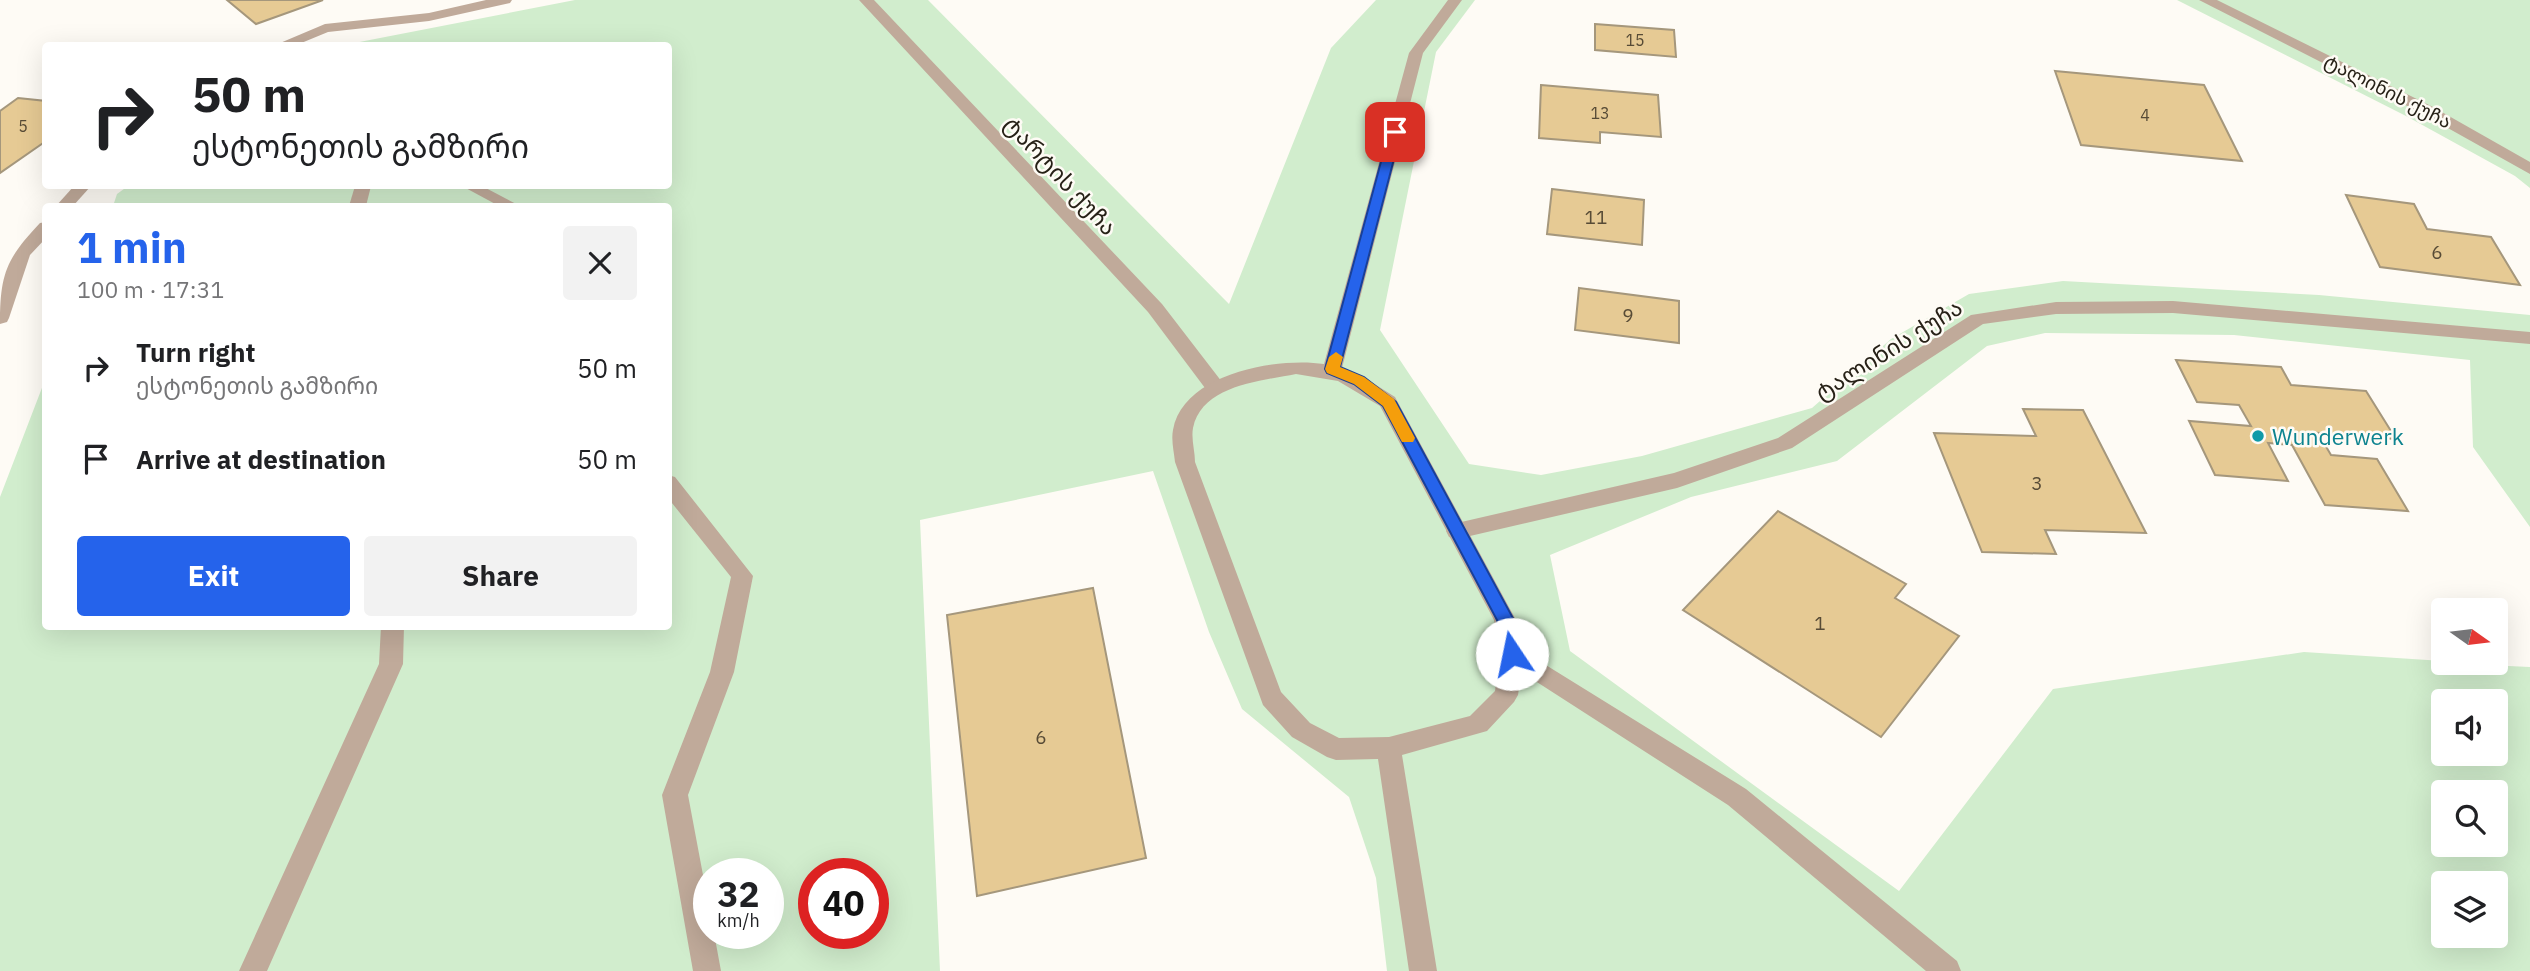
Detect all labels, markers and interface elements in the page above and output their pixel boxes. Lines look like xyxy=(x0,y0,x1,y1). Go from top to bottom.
house number: 15 xyxy=(1625,30,1645,50)
street label: ტალინის ქუჩა xyxy=(2320,49,2456,134)
text: 50 m xyxy=(192,62,306,125)
icon: right xyxy=(77,70,168,161)
pin xyxy=(1365,102,1425,162)
house number: 13 xyxy=(1590,103,1610,123)
house number: 4 xyxy=(2140,105,2150,125)
street label: ტარტის ქუჩა xyxy=(998,109,1124,241)
icon: arrive xyxy=(1376,113,1414,151)
house number: 5 xyxy=(18,116,28,136)
text: ესტონეთის გამზირი xyxy=(192,125,529,167)
house number: 11 xyxy=(1585,205,1607,229)
text: 1 min xyxy=(77,220,187,275)
button: close xyxy=(563,226,637,300)
house number: 6 xyxy=(2431,240,2443,264)
text: 100 m · 17:31 xyxy=(77,274,224,304)
street label: ტალინის ქუჩა xyxy=(1809,292,1967,406)
house number: 9 xyxy=(1622,303,1634,327)
text: Turn right xyxy=(136,335,255,369)
icon: right xyxy=(77,349,115,387)
text: 50 m xyxy=(577,351,637,385)
text: ესტონეთის გამზირი xyxy=(136,370,378,400)
place label: Wunderwerk xyxy=(2272,421,2404,451)
marker: Wunderwerk xyxy=(2250,428,2266,444)
icon: arrive xyxy=(77,440,115,478)
text: Arrive at destination xyxy=(136,442,386,476)
text: 50 m xyxy=(577,442,637,476)
house number: 3 xyxy=(2031,471,2043,495)
button: Exit xyxy=(77,536,350,616)
button: Share xyxy=(364,536,637,616)
north arrow xyxy=(2431,598,2508,676)
map controls xyxy=(2431,598,2508,948)
house number: 1 xyxy=(1814,611,1826,635)
position arrow xyxy=(1475,617,1549,691)
button: sound xyxy=(2431,689,2508,766)
house number: 6 xyxy=(1035,725,1047,749)
button: search xyxy=(2431,780,2508,857)
speed limit sign: 40 xyxy=(798,858,889,949)
text: 32 xyxy=(717,871,760,917)
button: layers xyxy=(2431,871,2508,948)
text: km/h xyxy=(717,909,760,932)

